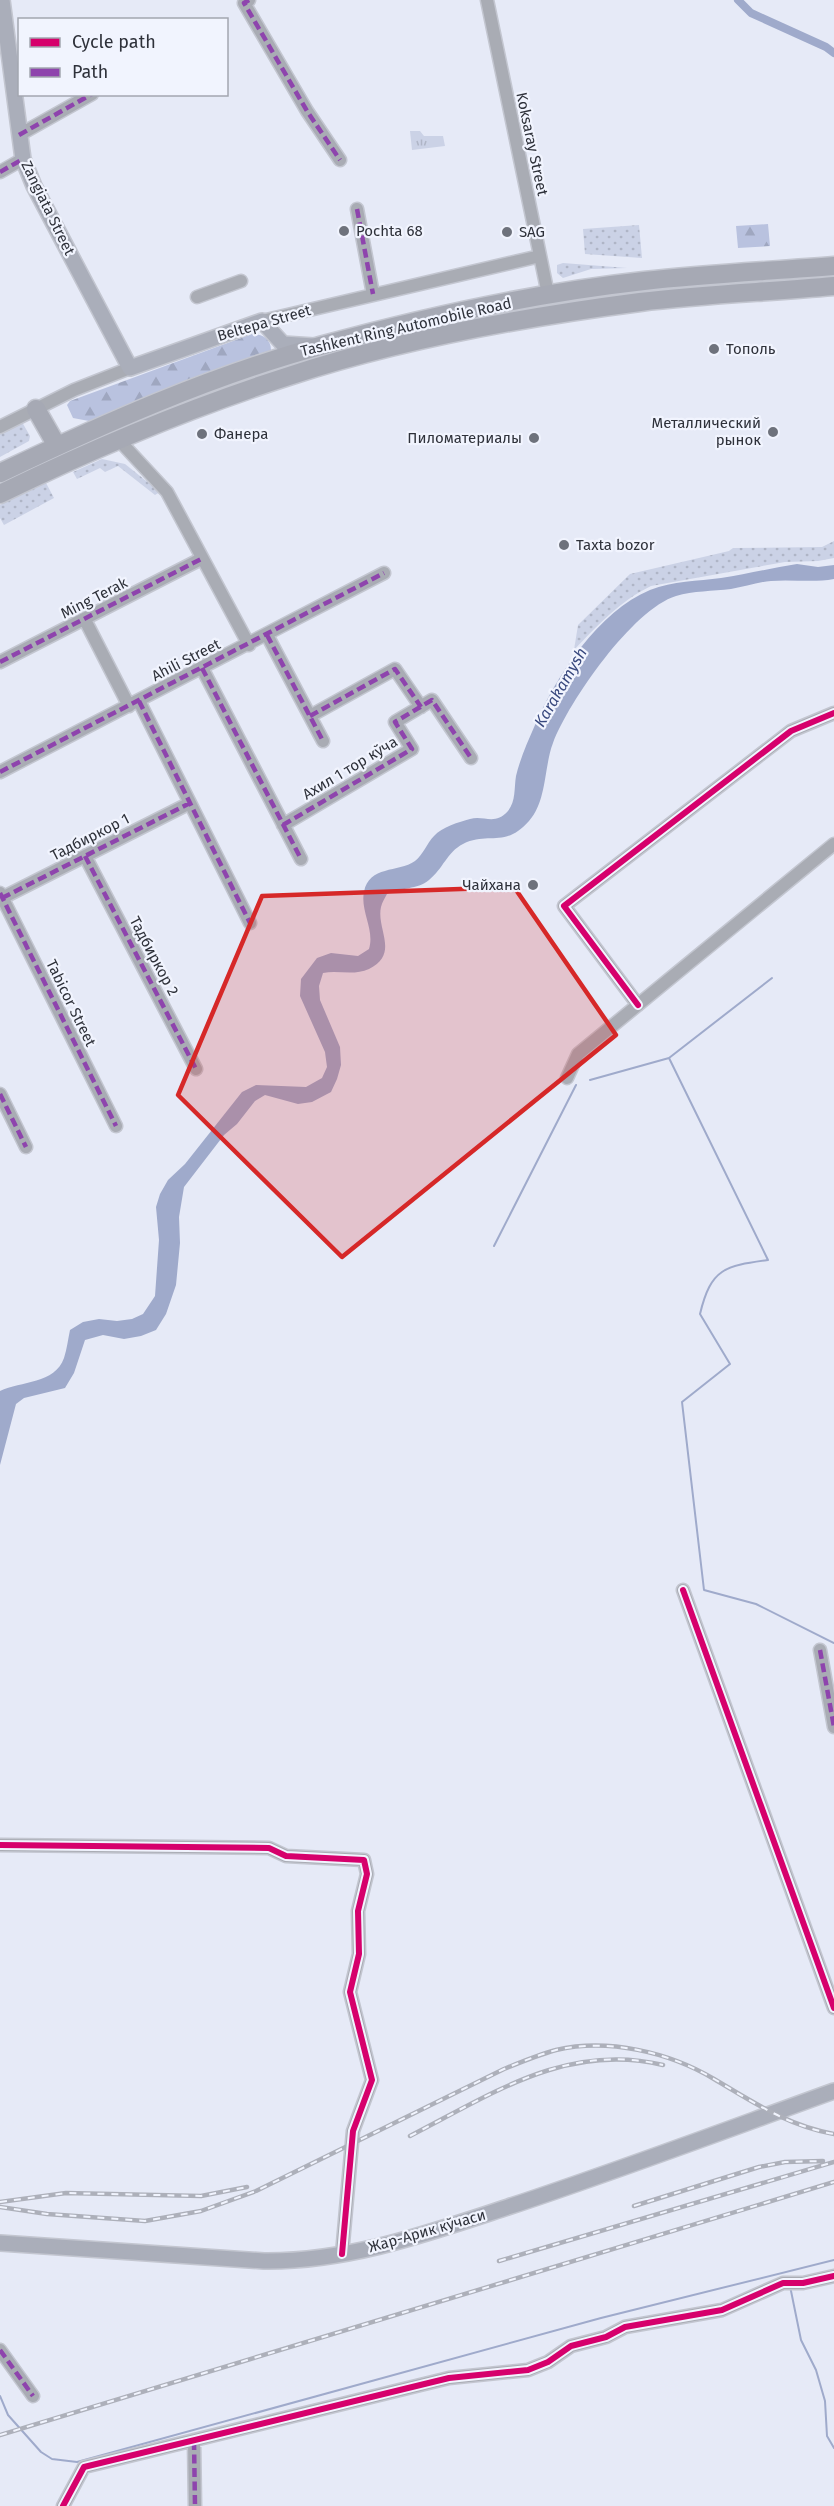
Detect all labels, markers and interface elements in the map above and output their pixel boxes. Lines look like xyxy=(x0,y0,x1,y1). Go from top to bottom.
legend xyxy=(18,18,228,96)
text: Cycle path xyxy=(72,31,156,53)
text: Path xyxy=(72,61,108,83)
street label: Koksaray Street xyxy=(512,91,552,198)
street label: Zangiata Street xyxy=(17,158,79,259)
place label: Pochta 68 xyxy=(356,222,423,240)
place label: SAG xyxy=(519,223,545,241)
marker: Pochta 68 xyxy=(337,224,351,238)
marker: SAG xyxy=(500,225,514,239)
street label: Tashkent Ring Automobile Road xyxy=(299,294,513,360)
street label: Beltepa Street xyxy=(215,301,313,345)
place label: Тополь xyxy=(726,340,776,358)
marker: Тополь xyxy=(707,342,721,356)
place label: Металлический рынок xyxy=(652,414,761,449)
place label: Фанера xyxy=(214,425,268,443)
marker: Металлический рынок xyxy=(766,425,780,439)
marker: Фанера xyxy=(195,427,209,441)
place label: Пиломатериалы xyxy=(407,429,522,447)
marker: Пиломатериалы xyxy=(527,431,541,445)
place label: Taxta bozor xyxy=(576,536,655,554)
marker: Taxta bozor xyxy=(557,538,571,552)
street label: Ming Terak xyxy=(58,573,131,623)
street label: Ahili Street xyxy=(149,635,224,685)
water label: Karakamysh xyxy=(530,644,591,730)
street label: Ахил 1 тор кўча xyxy=(299,733,401,803)
street label: Тадбиркор 1 xyxy=(48,809,132,865)
place label: Чайхана xyxy=(462,876,521,894)
marker: Чайхана xyxy=(526,878,540,892)
street label: Тадбиркор 2 xyxy=(126,913,182,999)
street label: Tabicor Street xyxy=(42,957,100,1050)
street label: Жар-Арик кўчаси xyxy=(366,2206,488,2256)

